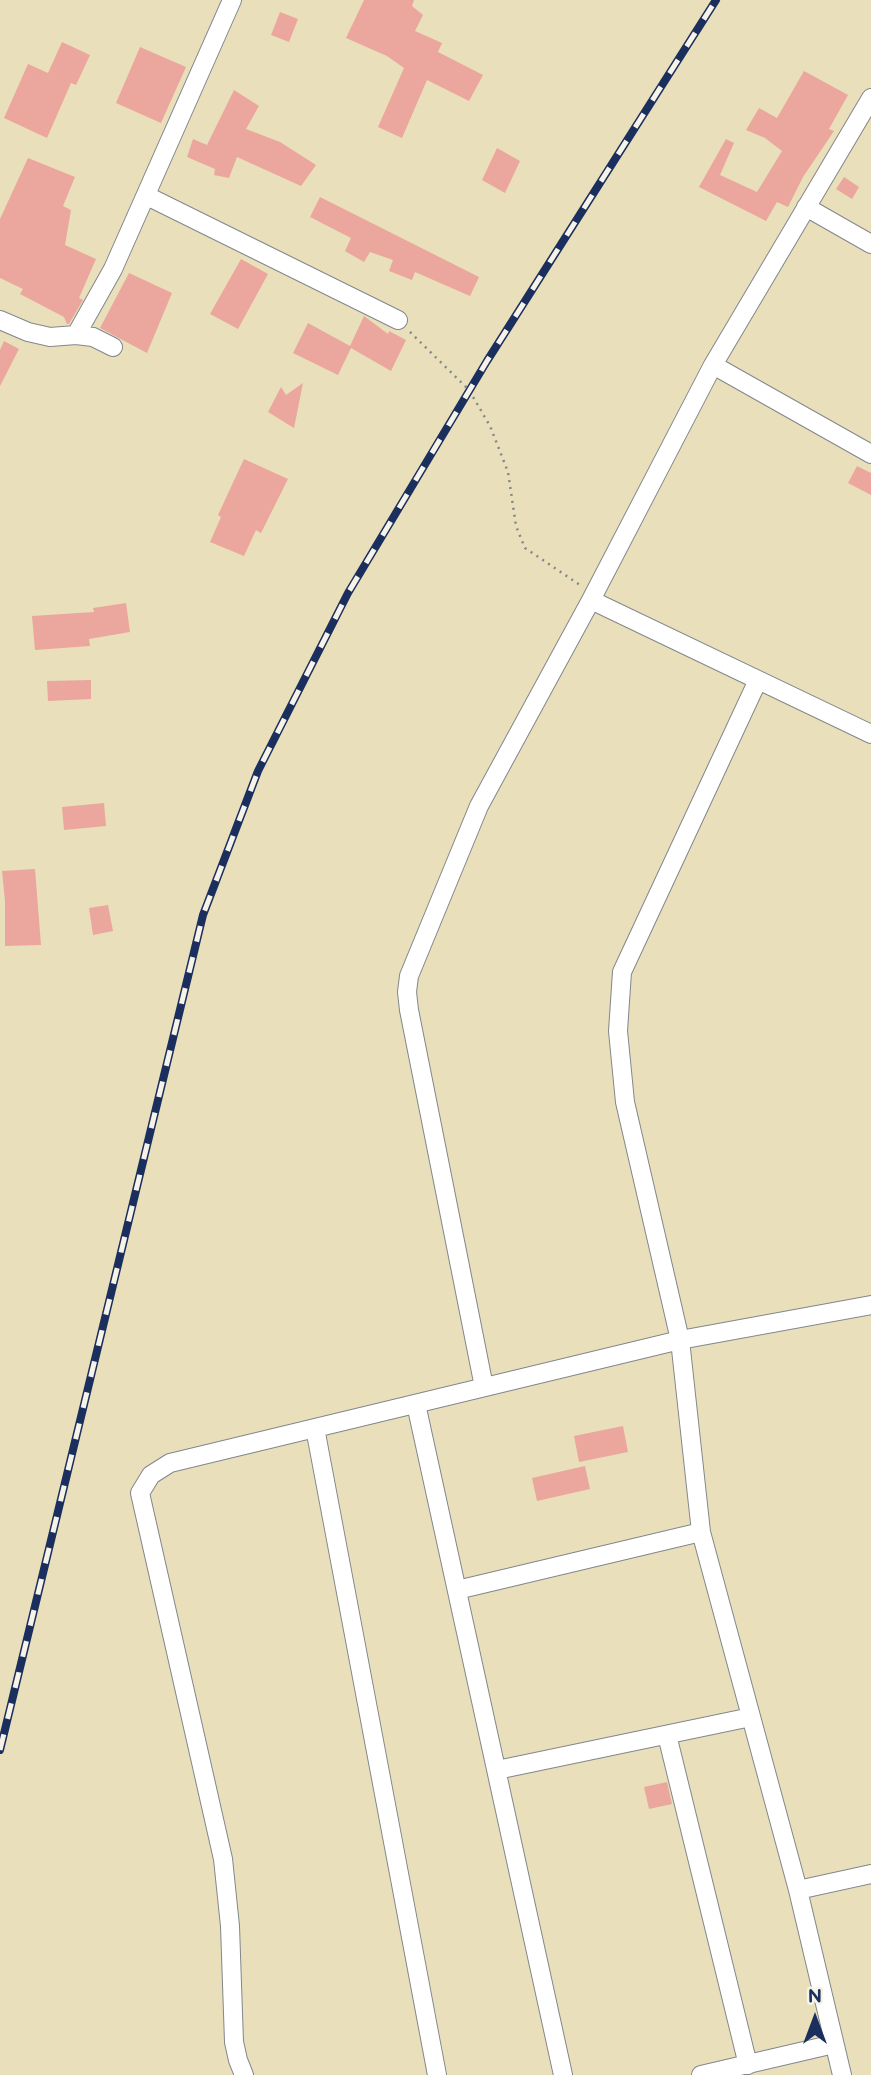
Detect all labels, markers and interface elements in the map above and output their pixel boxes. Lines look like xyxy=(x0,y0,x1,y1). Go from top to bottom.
north arrow xyxy=(780,1984,850,2054)
text: N xyxy=(808,1986,822,2009)

